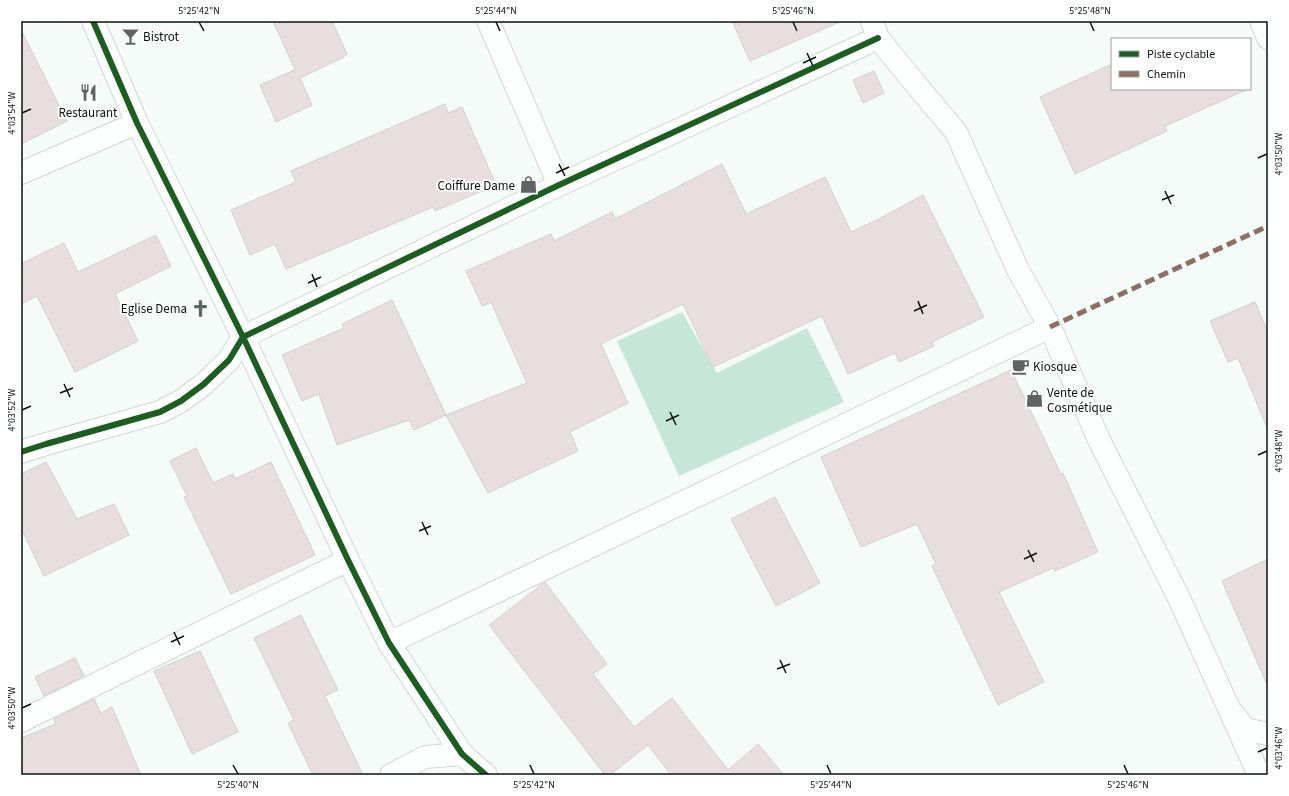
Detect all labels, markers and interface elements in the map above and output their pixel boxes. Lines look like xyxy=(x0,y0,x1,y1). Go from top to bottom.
text: 5°25'42"N xyxy=(178,4,220,18)
text: 5°25'44"N xyxy=(475,4,517,18)
text: 5°25'46"N xyxy=(772,4,814,18)
text: 5°25'48"N xyxy=(1069,4,1111,18)
bar icon: Bistrot xyxy=(120,26,140,46)
place label: Bistrot xyxy=(143,28,180,46)
legend xyxy=(1111,38,1251,90)
text: Piste cyclable xyxy=(1147,46,1215,63)
text: Chemin xyxy=(1147,66,1186,83)
restaurant icon: Restaurant xyxy=(78,83,98,103)
text: 4°03'54"W xyxy=(5,91,19,134)
place label: Restaurant xyxy=(59,104,118,122)
text: 4°03'50"W xyxy=(1272,132,1286,175)
shop icon: Coiffure Dame xyxy=(518,175,538,195)
place label: Coiffure Dame xyxy=(438,177,515,195)
church icon: Eglise Dema xyxy=(190,298,210,318)
place label: Eglise Dema xyxy=(121,300,187,318)
cafe icon: Kiosque xyxy=(1010,356,1030,376)
place label: Kiosque xyxy=(1033,358,1077,376)
place label: Vente de Cosmétique xyxy=(1047,384,1112,417)
text: 4°03'52"W xyxy=(5,388,19,431)
shop icon: Vente de Cosmétique xyxy=(1024,389,1044,409)
text: 4°03'48"W xyxy=(1272,429,1286,472)
text: 4°03'50"W xyxy=(5,686,19,729)
text: 4°03'46"W xyxy=(1272,726,1286,769)
text: 5°25'40"N xyxy=(217,778,259,792)
text: 5°25'42"N xyxy=(513,778,555,792)
text: 5°25'44"N xyxy=(810,778,852,792)
text: 5°25'46"N xyxy=(1107,778,1149,792)

